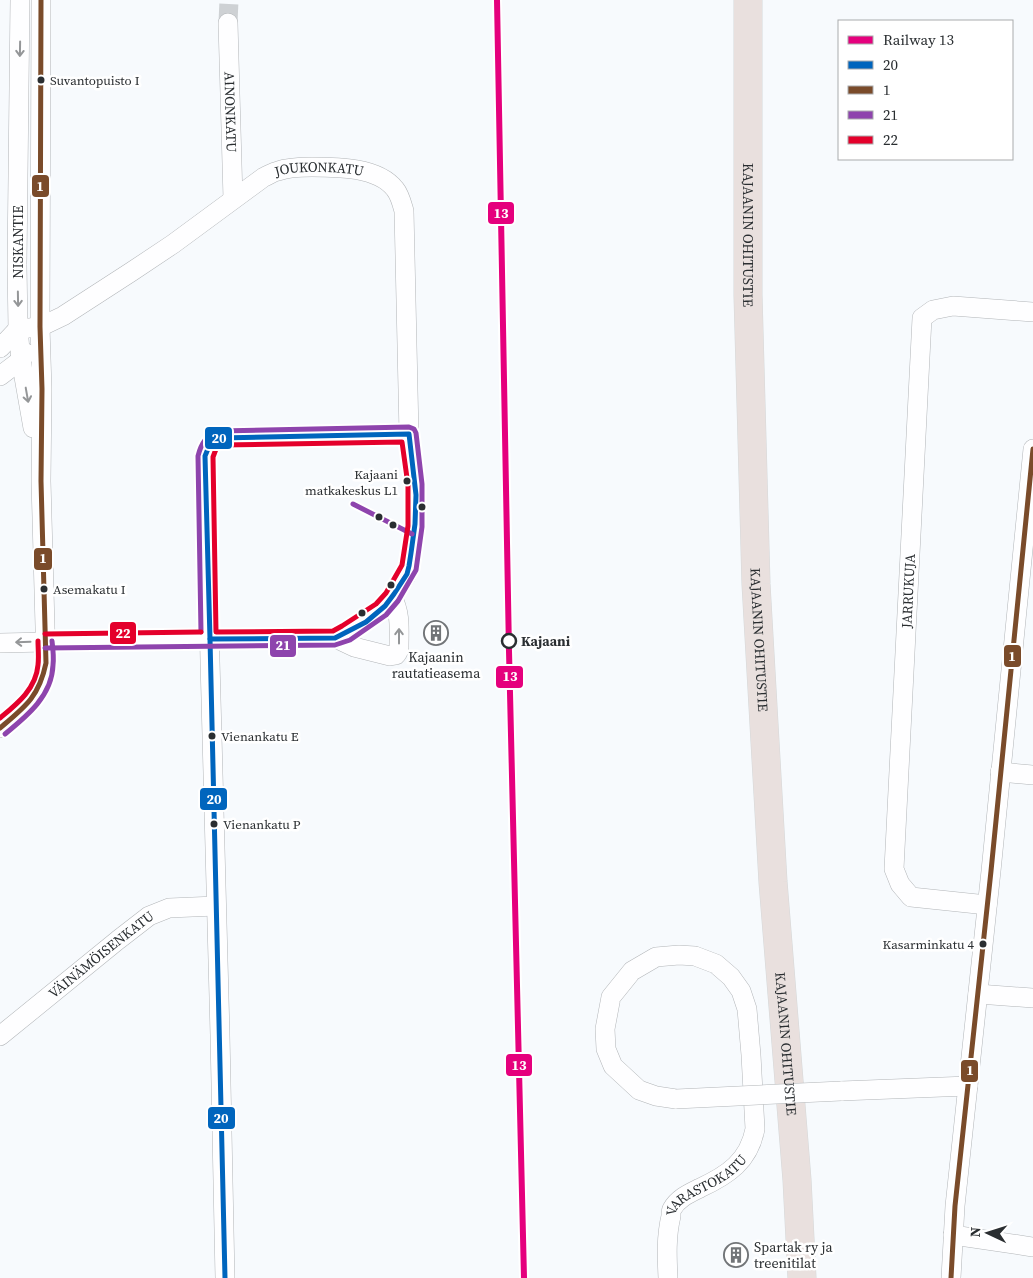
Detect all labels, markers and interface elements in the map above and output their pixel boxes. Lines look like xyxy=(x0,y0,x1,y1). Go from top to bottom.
legend xyxy=(838,20,1013,160)
text: Railway 13 xyxy=(883,29,954,50)
one-way arrow xyxy=(15,40,24,56)
text: 20 xyxy=(883,54,898,75)
street label: AINONKATU xyxy=(219,71,242,153)
place label: Suvantopuisto I xyxy=(50,72,140,89)
marker: Suvantopuisto I xyxy=(36,75,46,85)
text: 1 xyxy=(883,79,891,100)
text: 21 xyxy=(883,104,898,125)
text: 22 xyxy=(883,129,898,150)
street label: JOUKONKATU xyxy=(271,157,366,182)
street label: KAJAANIN OHITUSTIE xyxy=(738,163,758,307)
line badge: 1 xyxy=(31,174,50,198)
text: 1 xyxy=(36,176,44,196)
line badge: 13 xyxy=(487,201,515,225)
text: 13 xyxy=(493,203,509,223)
street label: NISKANTIE xyxy=(8,205,28,279)
one-way arrow xyxy=(13,290,23,306)
one-way arrow xyxy=(23,387,33,403)
line badge: 20 xyxy=(204,426,233,450)
text: 20 xyxy=(211,428,227,448)
place label: Kajaani matkakeskus L1 xyxy=(305,466,398,499)
marker: Kajaani matkakeskus L1 xyxy=(402,476,412,486)
unlabelled marker xyxy=(417,502,427,512)
unlabelled marker xyxy=(374,512,384,522)
unlabelled marker xyxy=(388,520,398,530)
line badge: 1 xyxy=(33,547,53,571)
text: 1 xyxy=(39,548,47,568)
street label: JARRUKUJA xyxy=(896,552,920,630)
street label: KAJAANIN OHITUSTIE xyxy=(746,568,773,712)
unlabelled marker xyxy=(386,580,396,590)
place label: Asemakatu I xyxy=(53,581,126,598)
marker: Asemakatu I xyxy=(39,584,49,594)
unlabelled marker xyxy=(357,608,367,618)
building icon: Kajaanin rautatieasema xyxy=(423,620,449,646)
line badge: 22 xyxy=(109,621,137,645)
text: 22 xyxy=(115,623,131,643)
one-way arrow xyxy=(394,629,404,645)
place label: Kajaani xyxy=(521,631,571,651)
marker: Kajaani xyxy=(501,633,517,649)
line badge: 21 xyxy=(269,634,297,658)
text: 21 xyxy=(275,635,291,655)
one-way arrow xyxy=(15,637,31,647)
line badge: 1 xyxy=(1003,644,1022,668)
text: 1 xyxy=(1008,646,1016,666)
place label: Kajaanin rautatieasema xyxy=(392,647,481,683)
line badge: 13 xyxy=(495,665,524,689)
text: 13 xyxy=(502,666,518,686)
place label: Vienankatu E xyxy=(221,728,299,745)
marker: Vienankatu E xyxy=(207,731,217,741)
line badge: 20 xyxy=(199,787,228,811)
text: 20 xyxy=(206,789,222,809)
place label: Vienankatu P xyxy=(223,816,301,833)
marker: Vienankatu P xyxy=(209,819,219,829)
street label: VÄINÄMÖISENKATU xyxy=(44,906,158,1003)
place label: Kasarminkatu 4 xyxy=(883,936,974,953)
marker: Kasarminkatu 4 xyxy=(978,939,988,949)
street label: KAJAANIN OHITUSTIE xyxy=(770,971,802,1116)
line badge: 13 xyxy=(505,1053,533,1077)
text: 13 xyxy=(511,1055,527,1075)
line badge: 1 xyxy=(960,1059,979,1083)
text: 1 xyxy=(966,1060,974,1080)
line badge: 20 xyxy=(207,1106,236,1130)
text: 20 xyxy=(213,1108,229,1128)
street label: VARASTOKATU xyxy=(661,1150,751,1217)
north arrow xyxy=(963,1208,1013,1258)
text: N xyxy=(965,1226,985,1238)
place label: Spartak ry ja treenitilat xyxy=(754,1237,833,1273)
building icon: Spartak ry ja treenitilat xyxy=(723,1242,749,1268)

